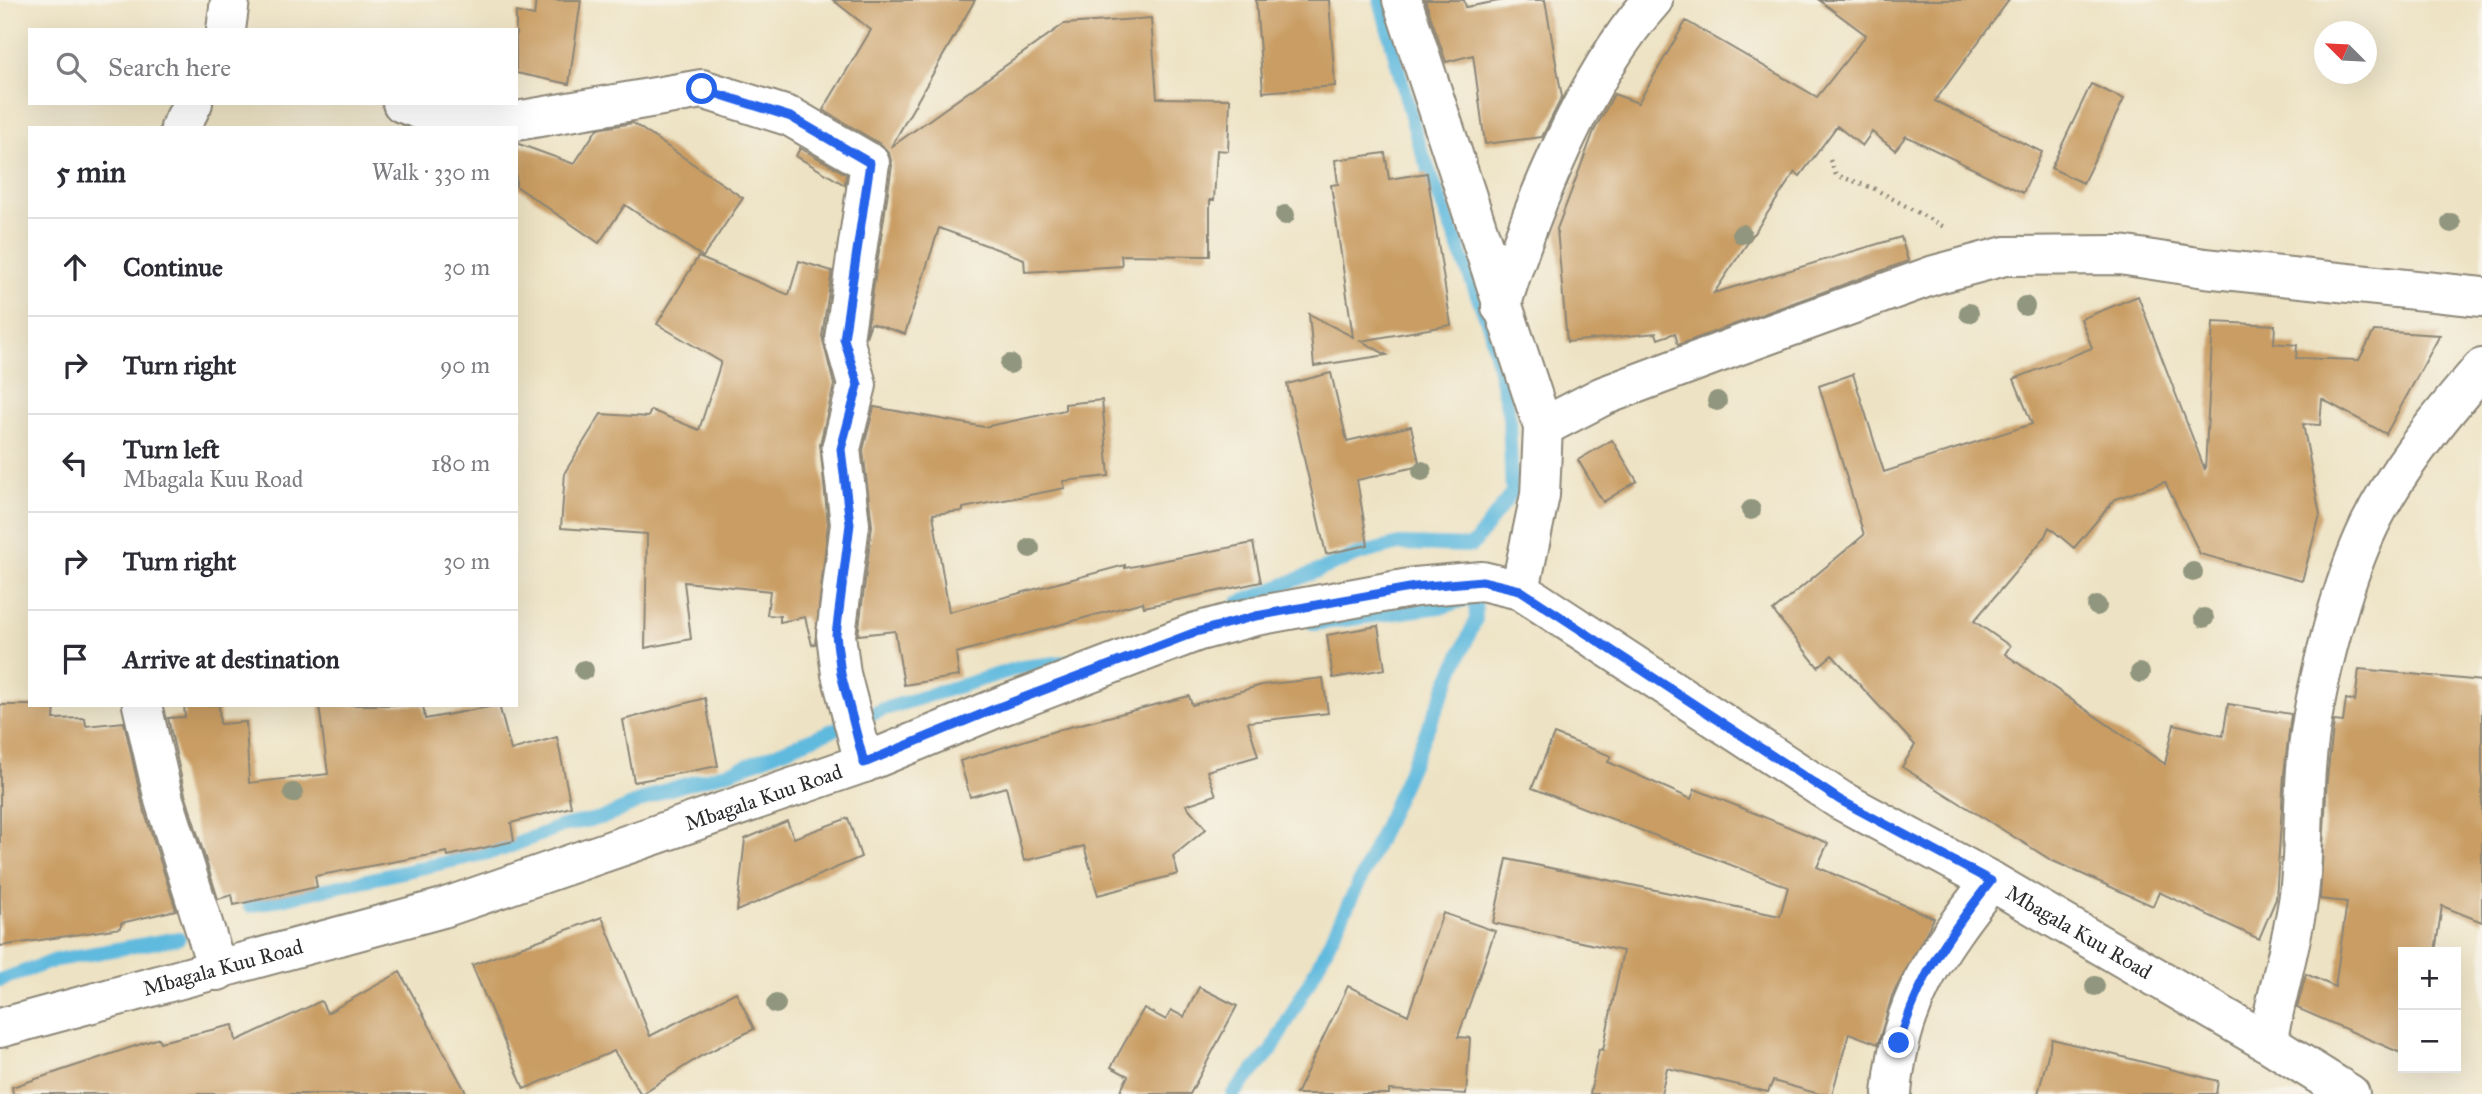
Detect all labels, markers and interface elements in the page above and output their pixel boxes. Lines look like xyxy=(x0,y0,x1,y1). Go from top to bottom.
north arrow xyxy=(2314,21,2377,84)
search box xyxy=(28,28,518,105)
icon: search xyxy=(52,48,90,86)
text: Search here xyxy=(108,51,231,83)
route start xyxy=(686,73,717,104)
text: 5 min xyxy=(56,154,126,190)
text: Walk · 330 m xyxy=(372,158,490,186)
icon: ahead xyxy=(56,248,94,286)
text: Continue xyxy=(123,251,223,283)
text: 30 m xyxy=(443,253,490,281)
icon: right xyxy=(56,346,94,384)
text: Turn right xyxy=(123,349,236,381)
text: 90 m xyxy=(440,351,490,379)
text: Turn left xyxy=(123,433,219,465)
icon: left xyxy=(56,444,94,482)
text: 180 m xyxy=(431,449,490,477)
text: Mbagala Kuu Road xyxy=(123,465,303,493)
icon: right xyxy=(56,542,94,580)
text: Turn right xyxy=(123,545,236,577)
text: 30 m xyxy=(443,547,490,575)
icon: arrive xyxy=(56,640,94,678)
text: Arrive at destination xyxy=(123,643,340,675)
street label: Mbagala Kuu Road xyxy=(681,758,846,837)
street label: Mbagala Kuu Road xyxy=(2001,879,2157,985)
street label: Mbagala Kuu Road xyxy=(140,933,306,1002)
map controls xyxy=(2398,947,2461,1073)
button: + xyxy=(2398,947,2461,1010)
button: − xyxy=(2398,1010,2461,1073)
route end xyxy=(1883,1027,1914,1058)

